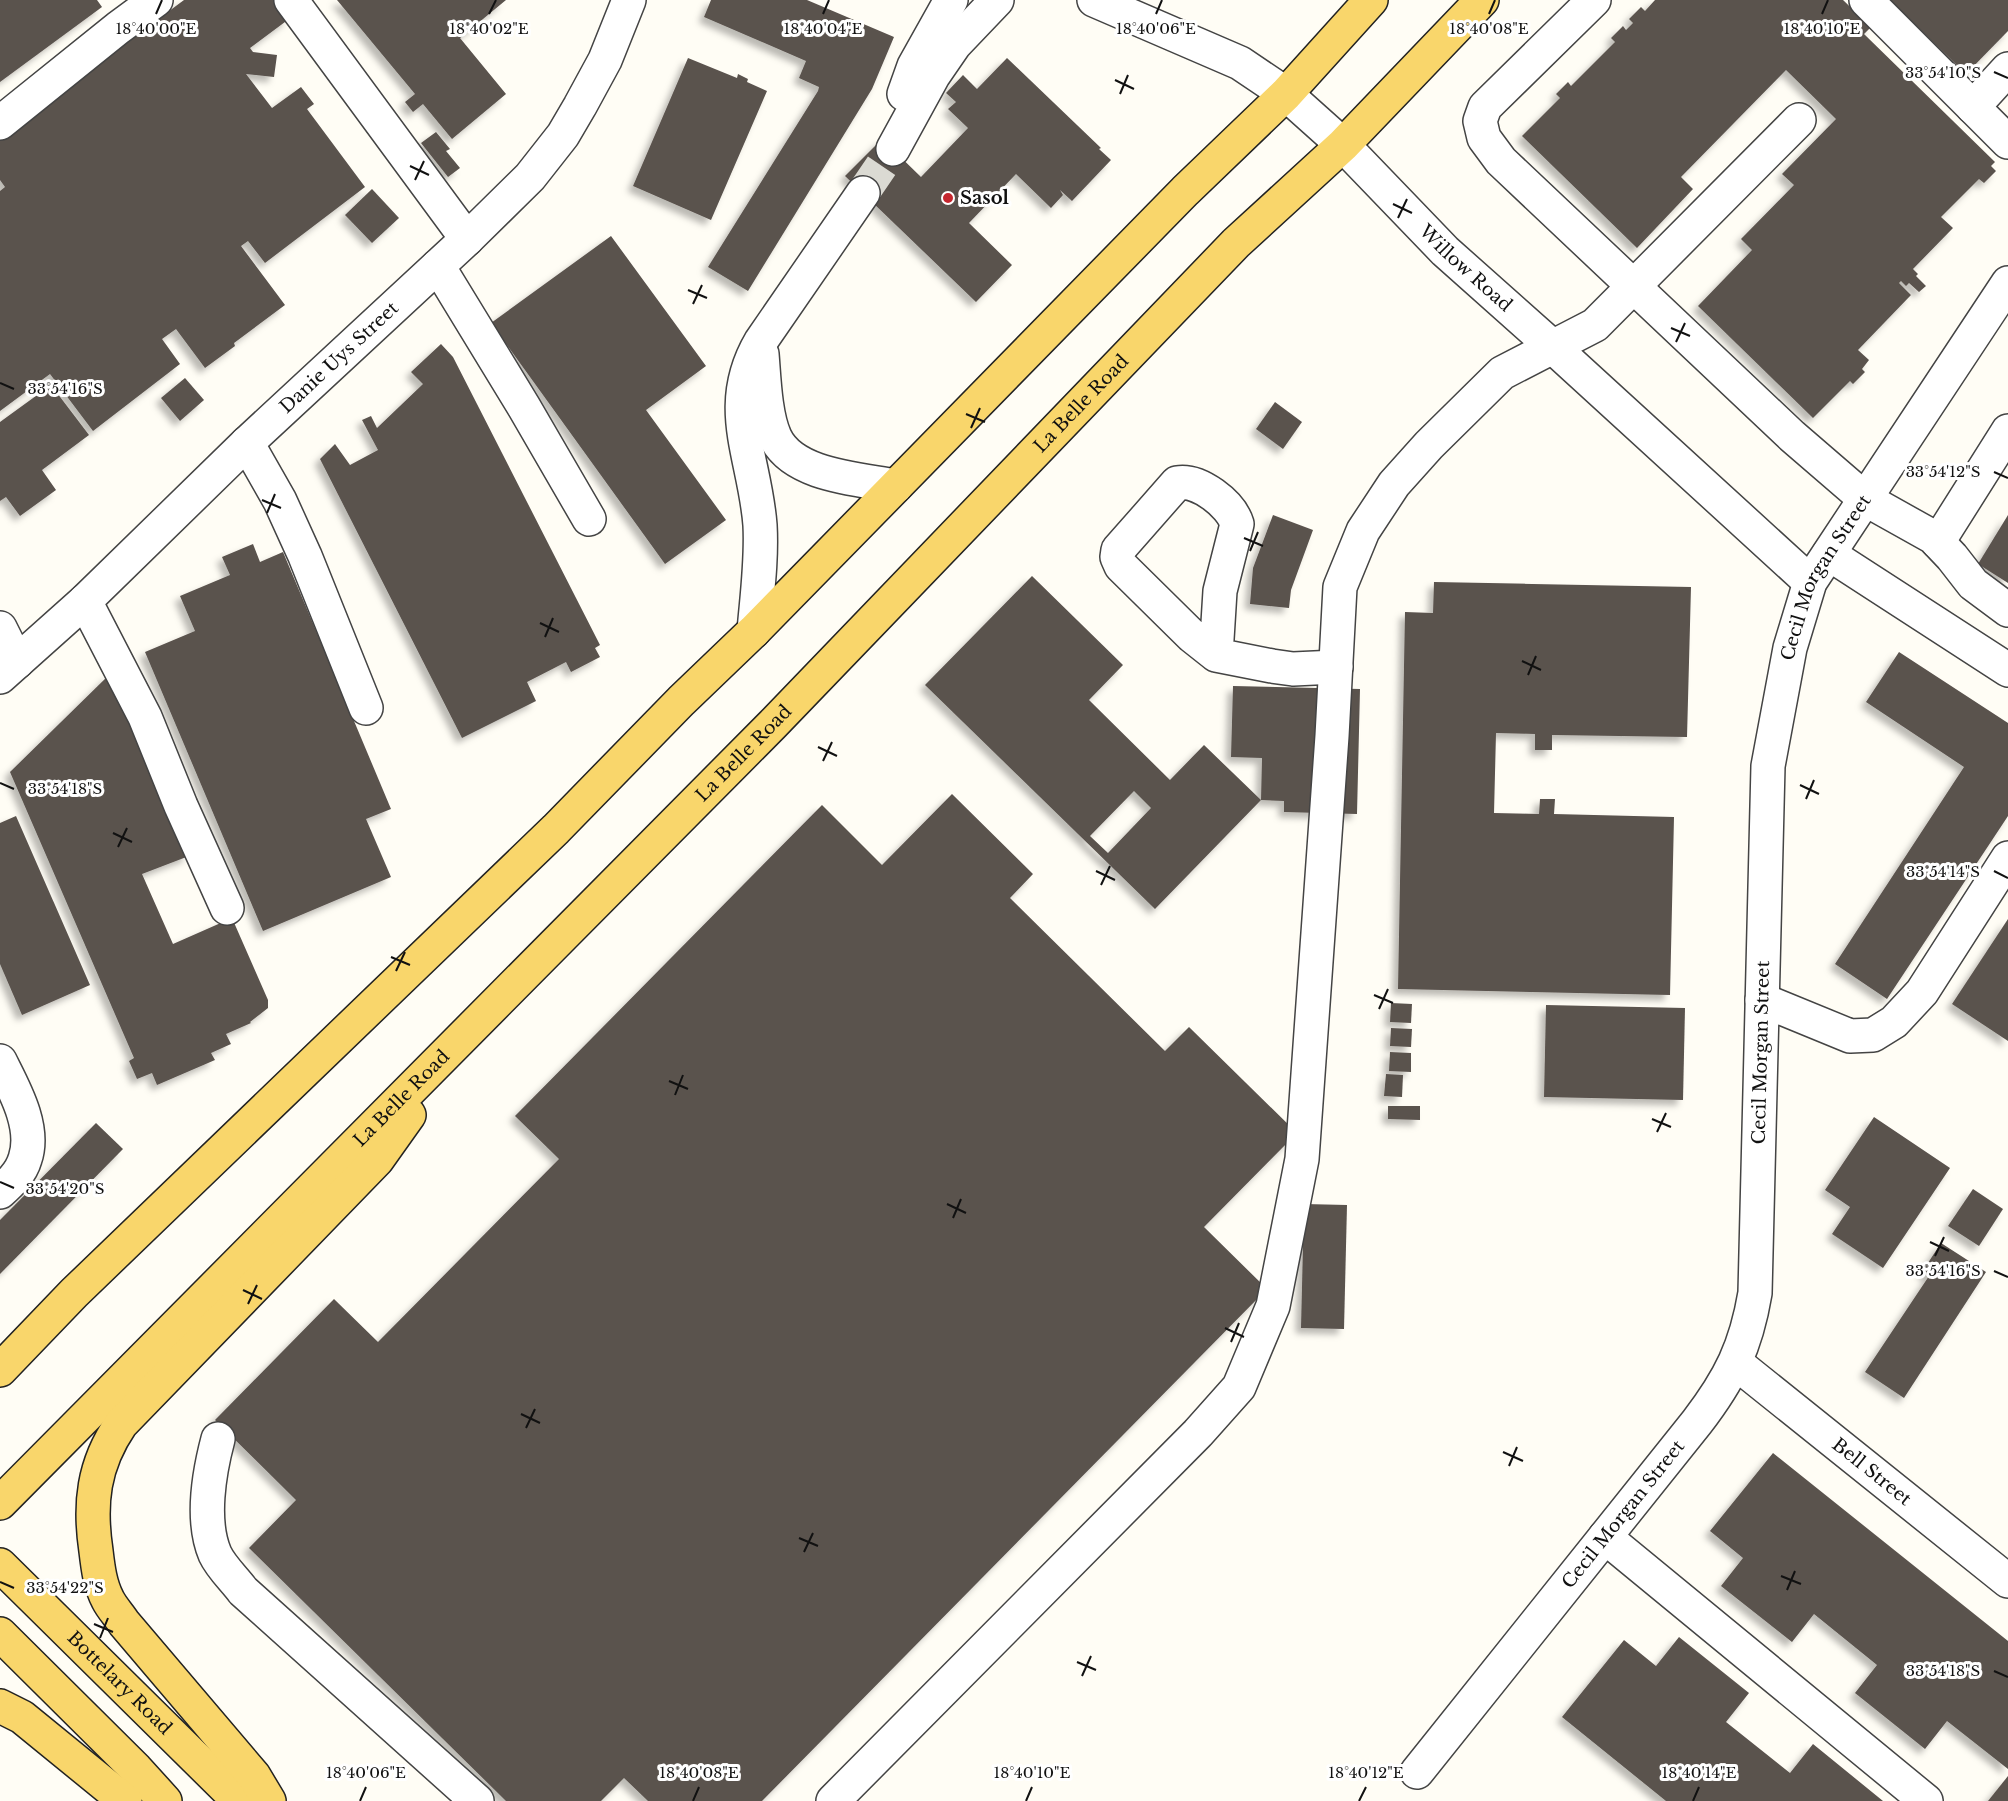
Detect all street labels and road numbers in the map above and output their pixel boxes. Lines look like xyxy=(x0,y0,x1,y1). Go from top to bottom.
street label: Willow Road xyxy=(1414,219,1517,316)
street label: Danie Uys Street xyxy=(275,297,403,418)
street label: La Belle Road xyxy=(1029,350,1133,457)
street label: Cecil Morgan Street xyxy=(1777,490,1876,662)
street label: La Belle Road xyxy=(691,700,796,806)
street label: Cecil Morgan Street xyxy=(1748,960,1774,1145)
street label: La Belle Road xyxy=(349,1045,454,1151)
street label: Bell Street xyxy=(1828,1433,1916,1510)
street label: Cecil Morgan Street xyxy=(1557,1436,1689,1593)
street label: Bottelary Road xyxy=(63,1627,176,1739)

